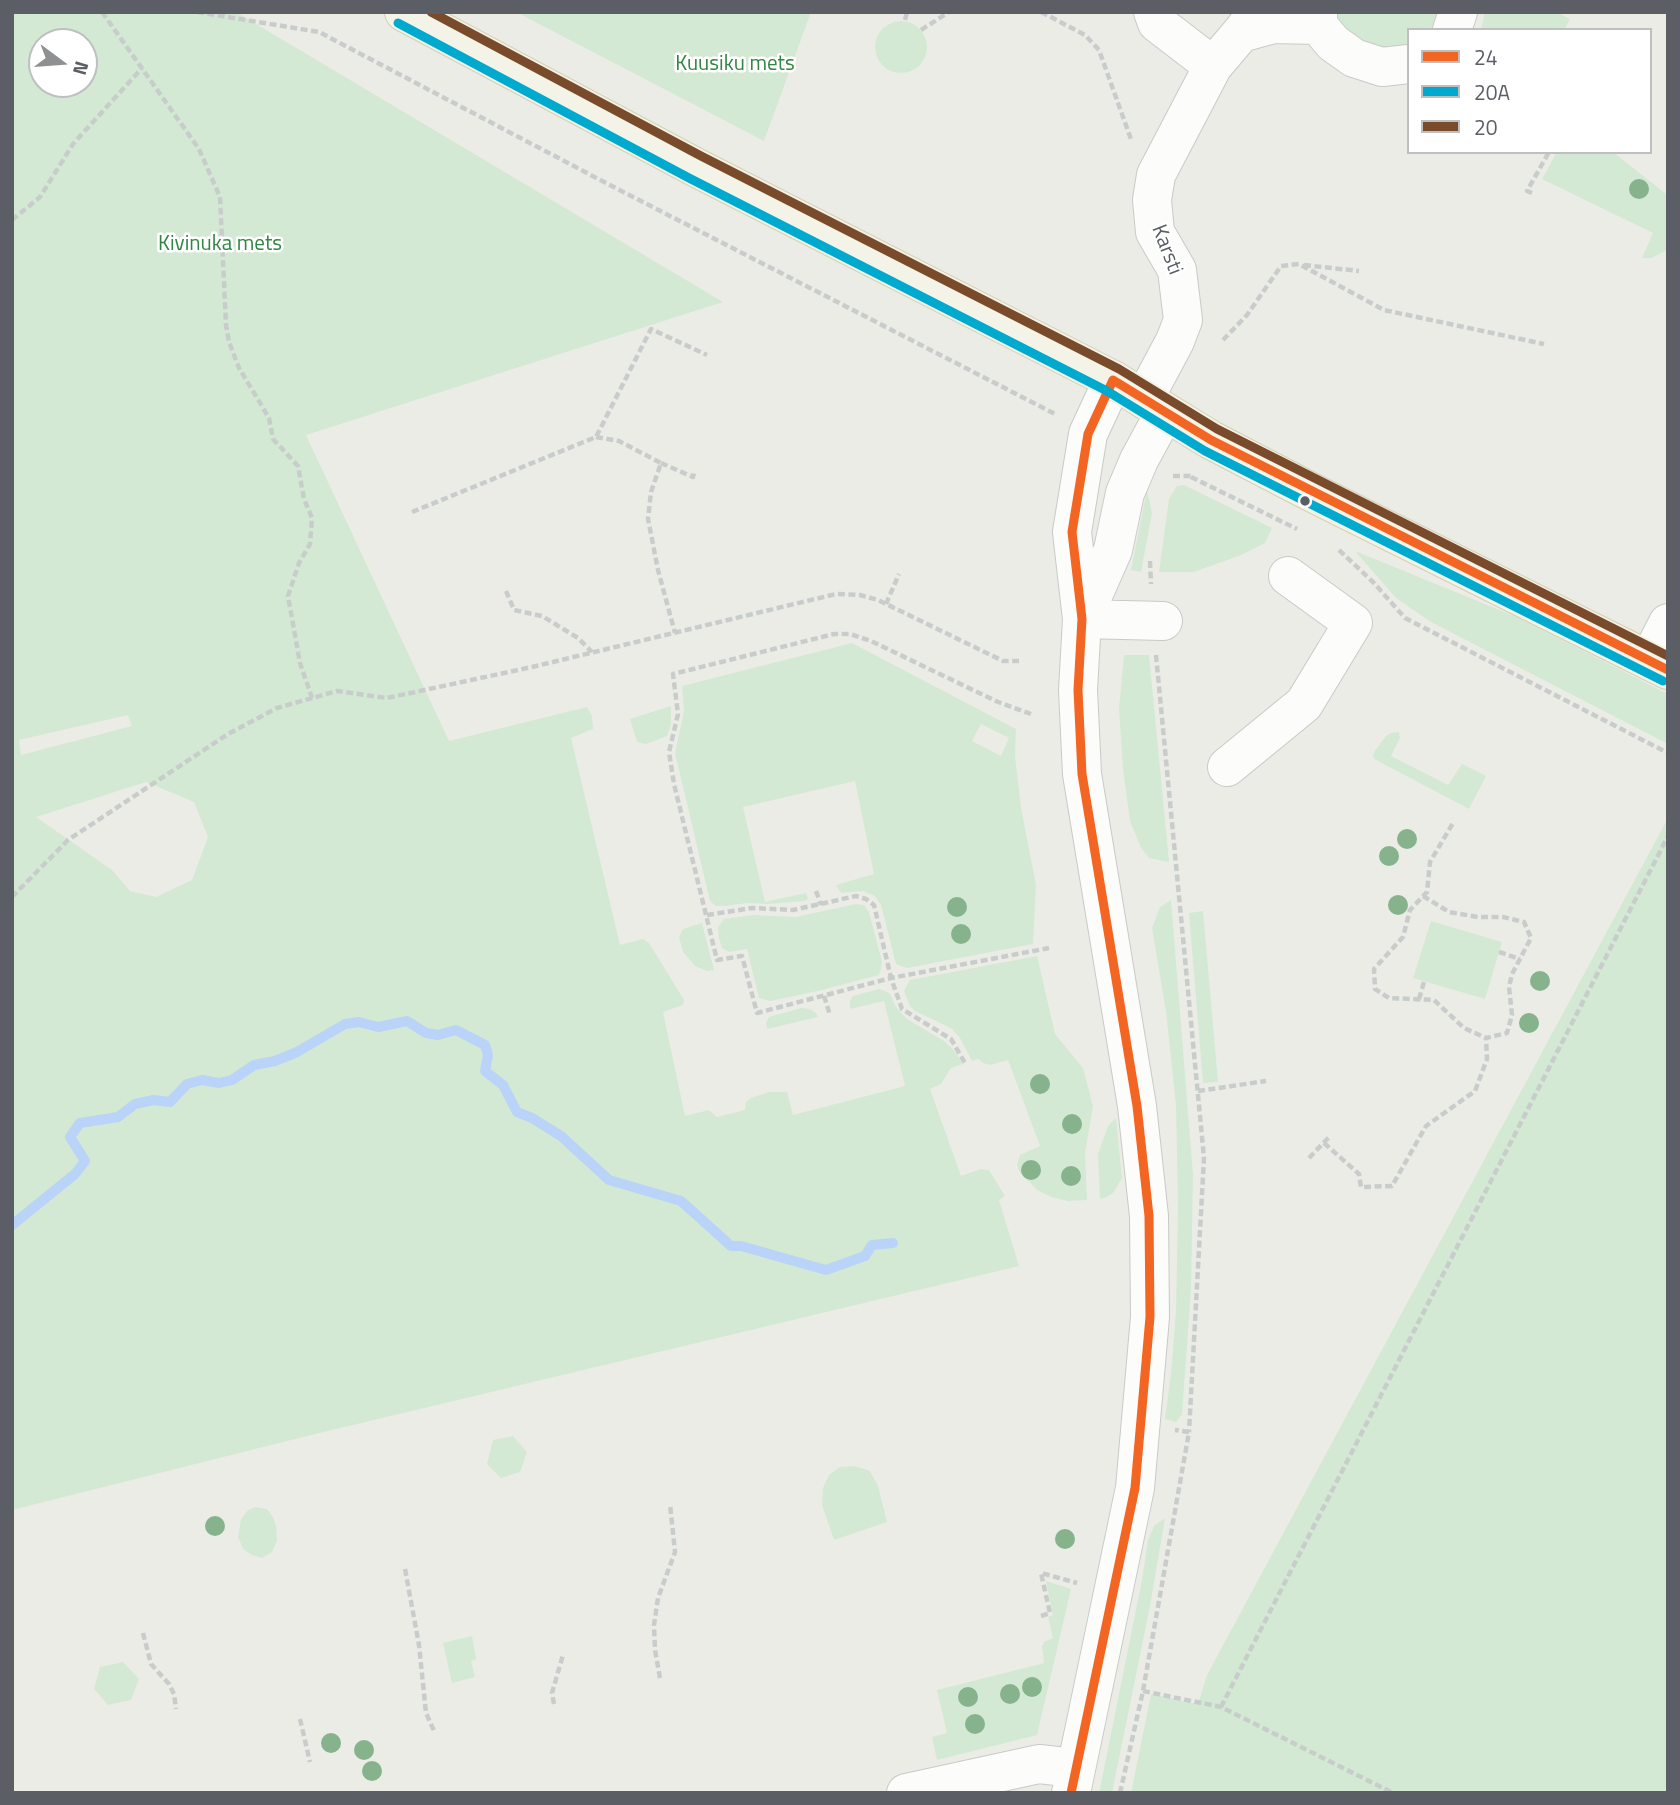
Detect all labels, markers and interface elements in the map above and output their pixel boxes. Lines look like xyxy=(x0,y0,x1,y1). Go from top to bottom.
north arrow xyxy=(28,28,98,98)
legend xyxy=(1407,28,1652,154)
text: 24 xyxy=(1474,41,1498,73)
park label: Kuusiku mets xyxy=(675,52,795,78)
text: N xyxy=(66,58,98,79)
text: 20A xyxy=(1474,76,1510,108)
text: 20 xyxy=(1474,111,1498,143)
street label: Karsti xyxy=(1145,221,1187,279)
park label: Kivinuka mets xyxy=(158,232,282,258)
unlabelled marker xyxy=(1298,494,1312,508)

